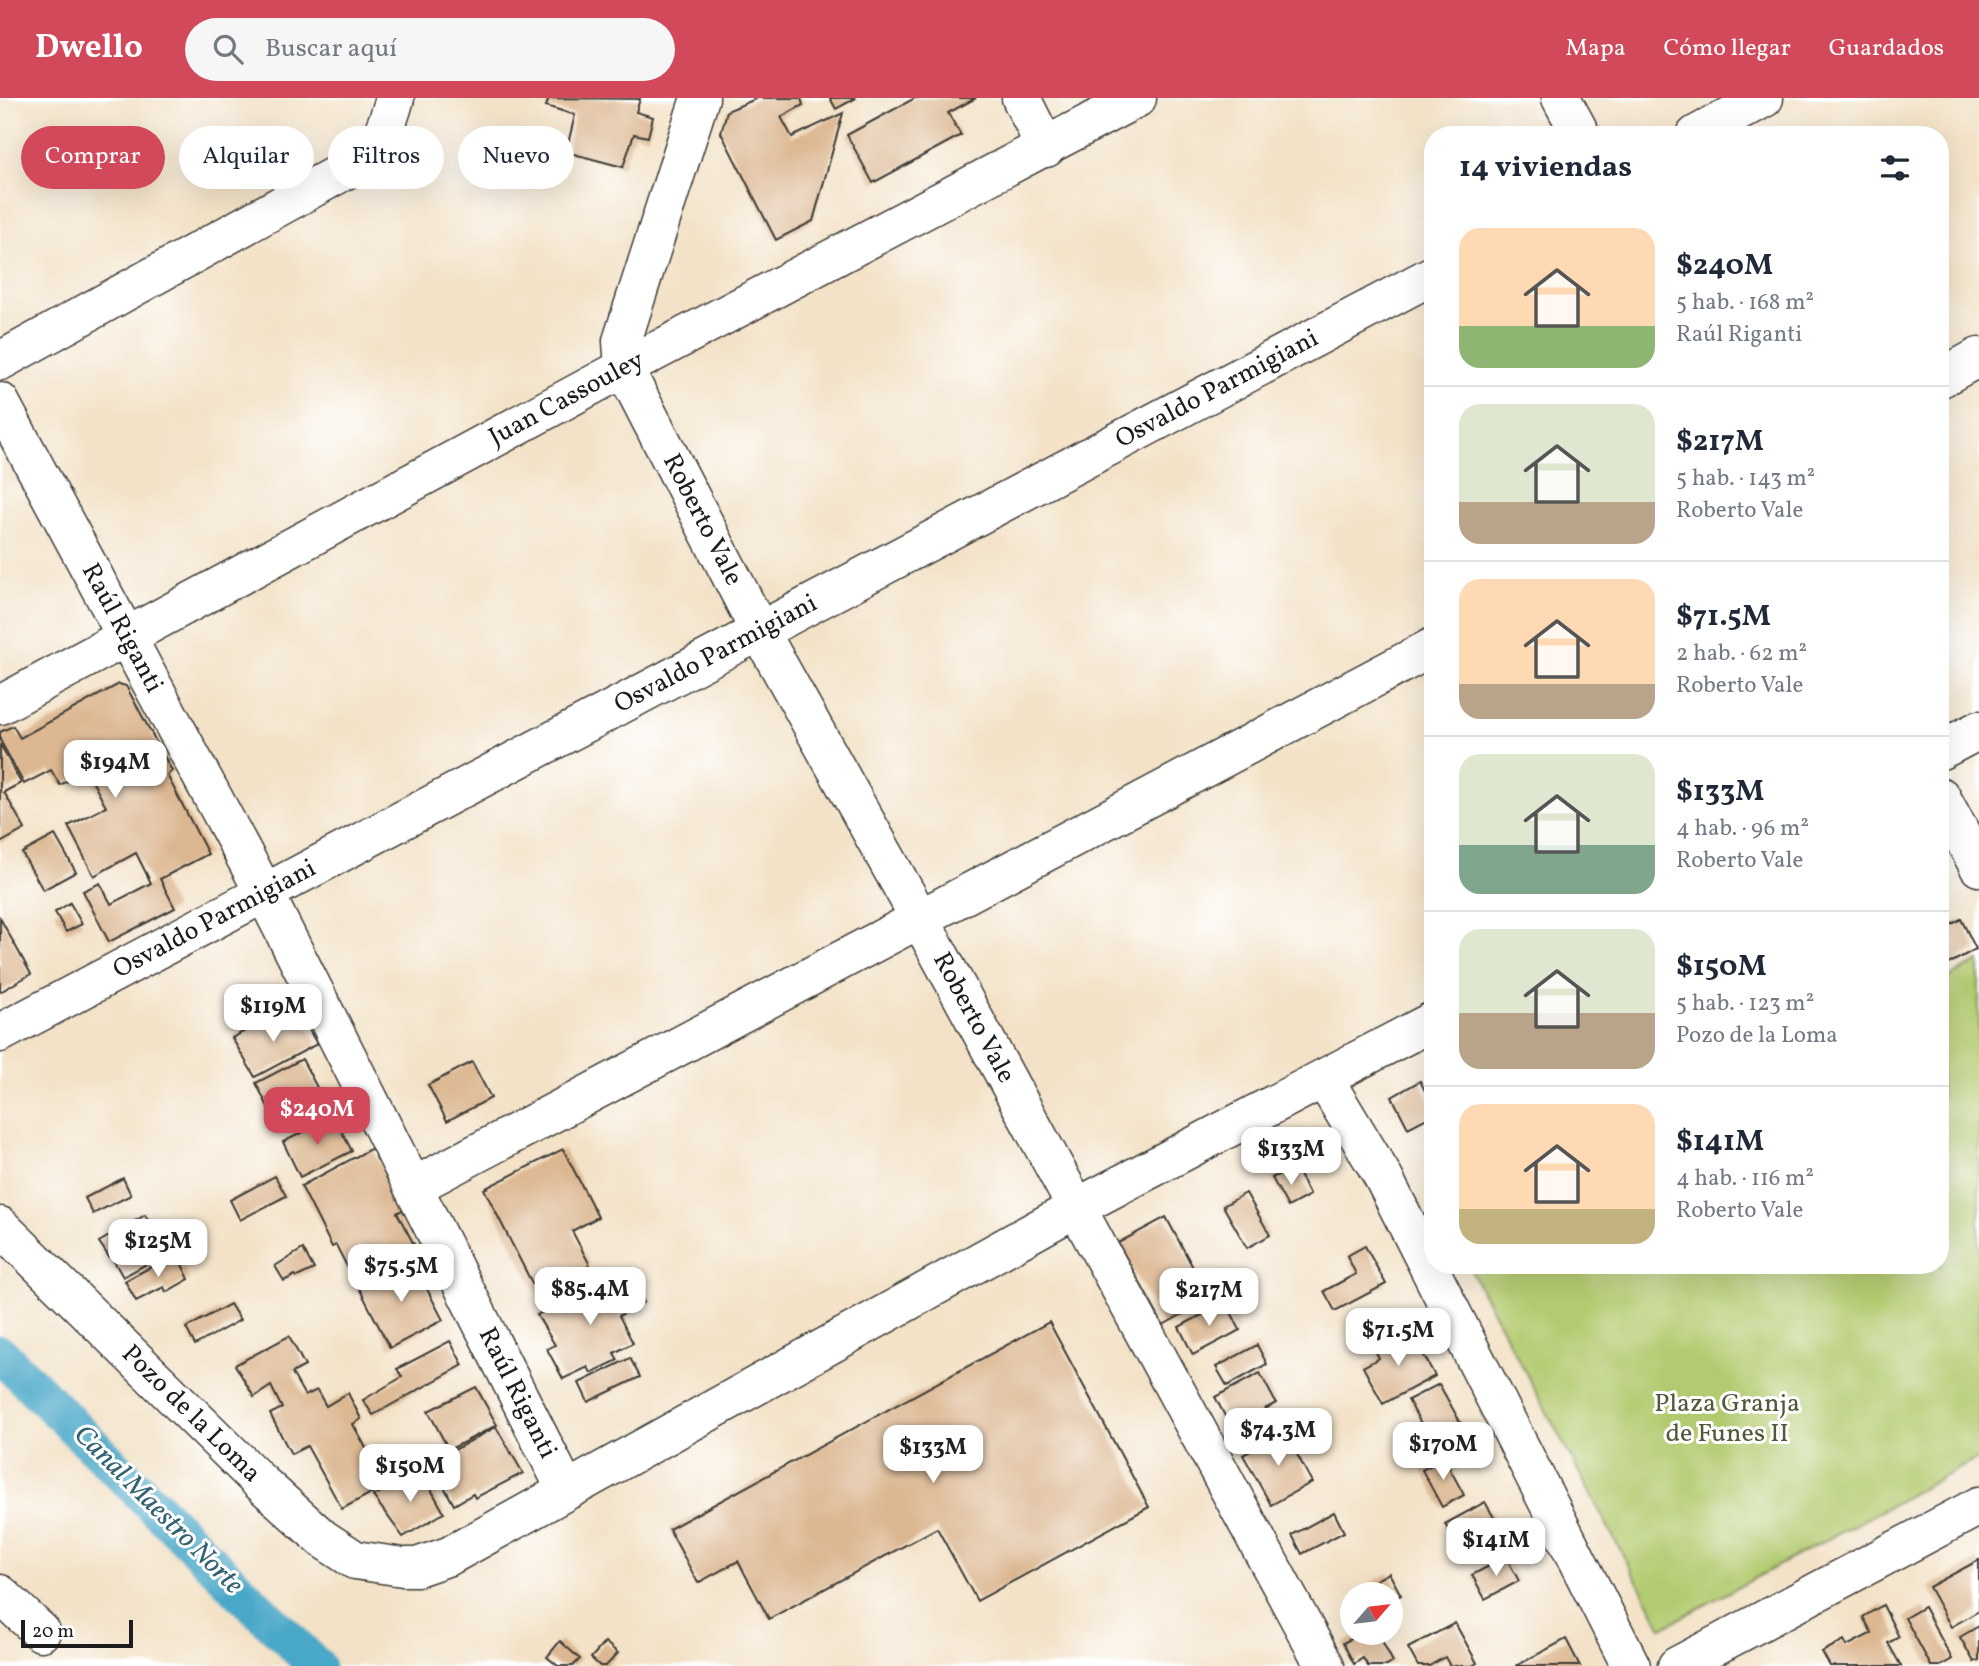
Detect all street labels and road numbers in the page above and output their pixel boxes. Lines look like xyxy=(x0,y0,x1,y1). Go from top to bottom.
street label: Osvaldo Parmigiani xyxy=(1109,321,1325,458)
street label: Juan Cassouley xyxy=(483,342,651,456)
street label: Roberto Vale xyxy=(653,448,751,592)
street label: Raúl Riganti xyxy=(72,557,172,700)
street label: Osvaldo Parmigiani xyxy=(608,586,824,723)
street label: Osvaldo Parmigiani xyxy=(107,851,323,988)
street label: Roberto Vale xyxy=(923,946,1024,1089)
street label: Raúl Riganti xyxy=(469,1321,565,1465)
street label: Pozo de la Loma xyxy=(113,1337,269,1491)

